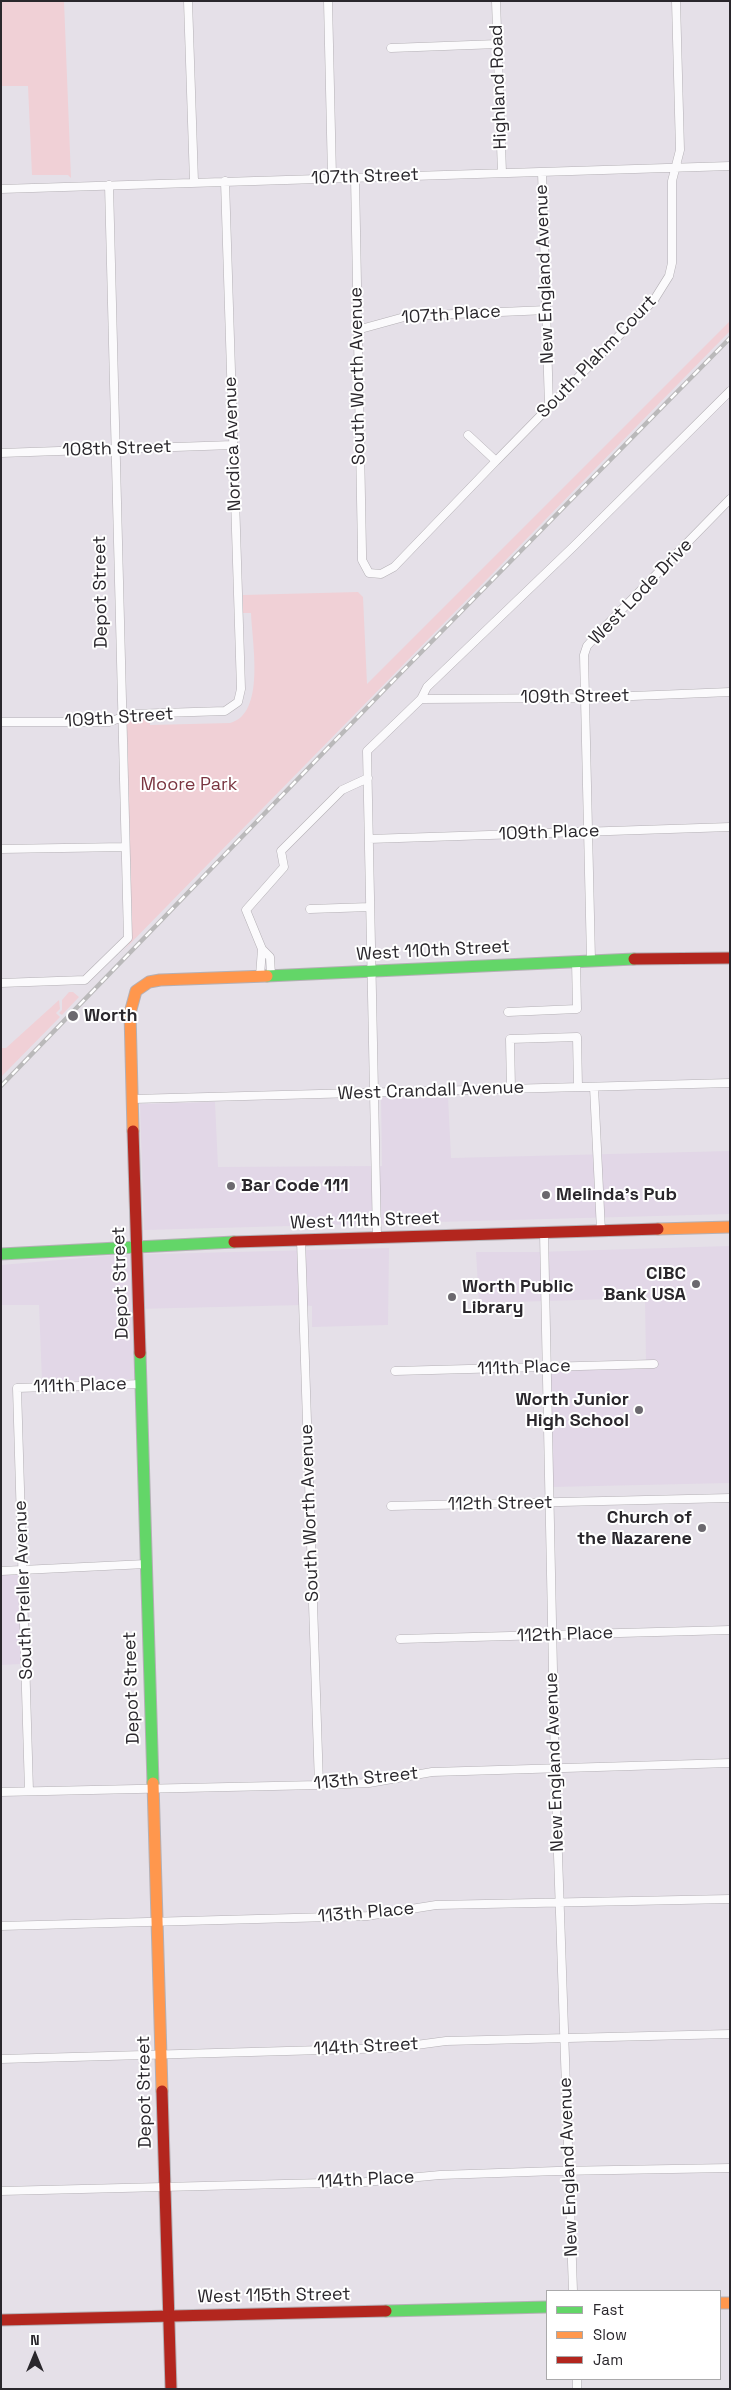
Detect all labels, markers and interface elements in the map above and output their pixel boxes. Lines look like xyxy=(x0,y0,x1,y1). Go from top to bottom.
street label: Highland Road xyxy=(486,24,512,150)
street label: 107th Street xyxy=(311,164,419,190)
street label: New England Avenue xyxy=(531,184,559,364)
street label: South Worth Avenue xyxy=(346,287,370,465)
street label: South Plahm Court xyxy=(533,291,661,423)
street label: 107th Place xyxy=(401,301,501,329)
street label: Nordica Avenue xyxy=(220,376,246,512)
street label: 108th Street xyxy=(62,436,172,462)
street label: West Lode Drive xyxy=(585,534,697,650)
street label: Depot Street xyxy=(89,535,113,649)
street label: 109th Street xyxy=(520,685,630,709)
street label: 109th Street xyxy=(64,703,174,733)
park label: Moore Park xyxy=(141,774,237,796)
street label: 109th Place xyxy=(498,820,600,846)
street label: West 110th Street xyxy=(356,936,510,966)
place label: Worth xyxy=(84,1005,137,1027)
marker: Worth xyxy=(66,1009,80,1023)
street label: West Crandall Avenue xyxy=(337,1077,525,1105)
place label: Bar Code 111 xyxy=(241,1175,349,1197)
marker: Bar Code 111 xyxy=(225,1180,237,1192)
place label: Melinda's Pub xyxy=(556,1184,677,1206)
marker: Melinda's Pub xyxy=(540,1189,552,1201)
street label: West 111th Street xyxy=(290,1208,440,1234)
street label: Depot Street xyxy=(108,1226,134,1340)
place label: CIBC Bank USA xyxy=(603,1263,686,1306)
place label: Worth Public Library xyxy=(462,1276,574,1318)
marker: CIBC Bank USA xyxy=(690,1278,702,1290)
marker: Worth Public Library xyxy=(446,1291,458,1303)
street label: 111th Place xyxy=(477,1356,571,1380)
street label: 111th Place xyxy=(33,1374,127,1398)
place label: Worth Junior High School xyxy=(515,1389,629,1432)
marker: Worth Junior High School xyxy=(633,1404,645,1416)
street label: South Worth Avenue xyxy=(296,1424,324,1602)
street label: 112th Street xyxy=(447,1492,553,1516)
street label: South Preller Avenue xyxy=(10,1500,38,1680)
place label: Church of the Nazarene xyxy=(577,1507,692,1550)
marker: Church of the Nazarene xyxy=(696,1522,708,1534)
street label: 112th Place xyxy=(516,1623,614,1647)
street label: Depot Street xyxy=(119,1631,145,1745)
street label: New England Avenue xyxy=(541,1672,569,1852)
street label: 113th Street xyxy=(313,1763,419,1795)
street label: 113th Place xyxy=(317,1898,415,1928)
street label: 114th Street xyxy=(313,2033,419,2061)
street label: Depot Street xyxy=(133,2035,157,2149)
street label: New England Avenue xyxy=(555,2077,583,2257)
street label: 114th Place xyxy=(317,2167,415,2193)
street label: West 115th Street xyxy=(197,2284,351,2308)
legend xyxy=(546,2290,721,2380)
text: Fast xyxy=(593,2300,624,2319)
text: Slow xyxy=(593,2325,627,2344)
north arrow xyxy=(10,2330,60,2380)
text: N xyxy=(30,2331,40,2349)
text: Jam xyxy=(593,2350,623,2369)

